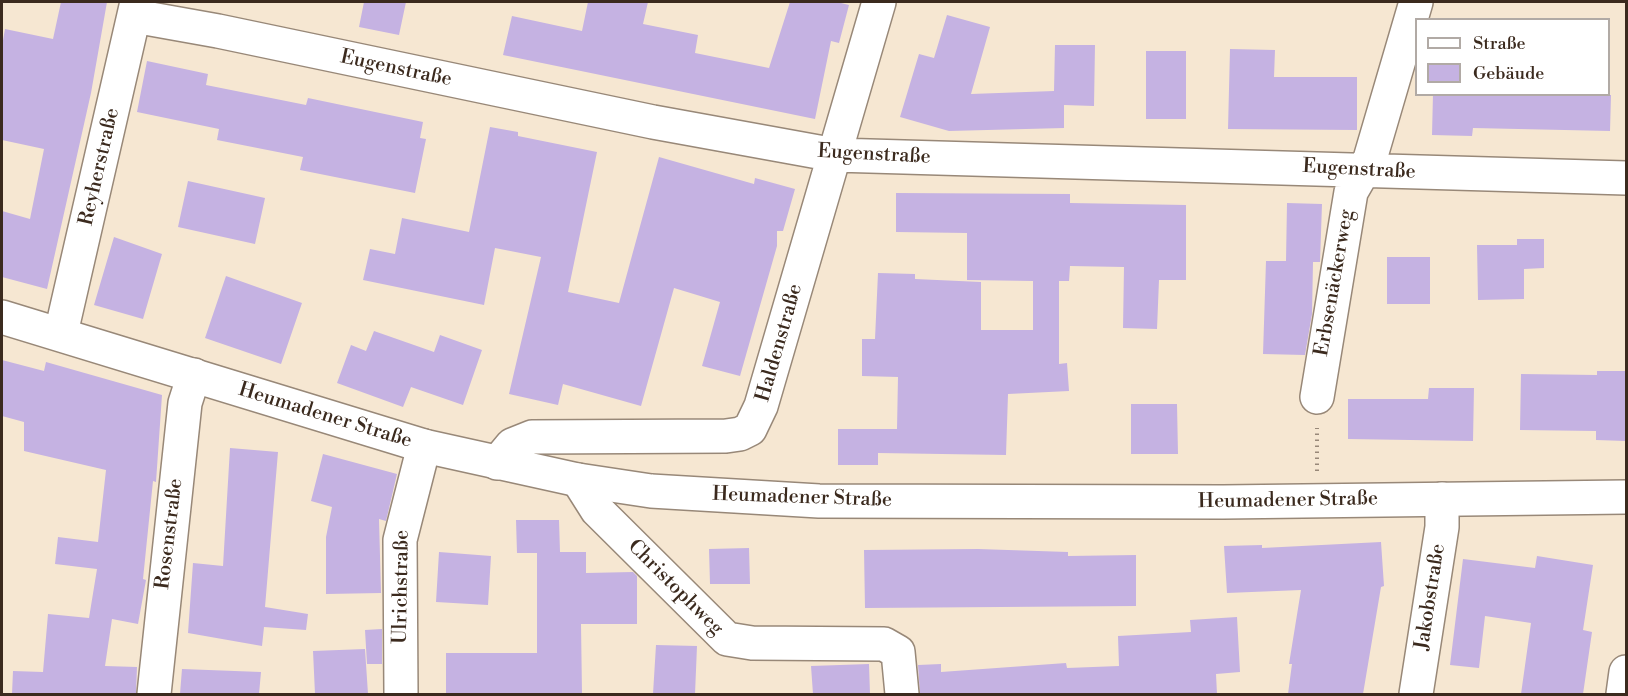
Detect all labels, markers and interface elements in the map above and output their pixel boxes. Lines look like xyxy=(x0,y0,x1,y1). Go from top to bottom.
legend xyxy=(1415,18,1610,96)
text: Straße xyxy=(1473,32,1526,55)
street label: Eugenstraße xyxy=(338,45,454,93)
text: Gebäude xyxy=(1473,62,1544,85)
street label: Reyherstraße xyxy=(75,106,125,228)
street label: Eugenstraße xyxy=(817,140,931,170)
street label: Eugenstraße xyxy=(1302,155,1416,185)
street label: Erbsenäckerweg xyxy=(1310,208,1360,358)
street label: Haldenstraße xyxy=(752,281,808,405)
street label: Heumadener Straße xyxy=(235,378,415,454)
street label: Rosenstraße xyxy=(151,477,189,591)
street label: Heumadener Straße xyxy=(712,483,892,513)
street label: Heumadener Straße xyxy=(1198,487,1378,515)
street label: Ulrichstraße xyxy=(389,530,415,644)
street label: Christophweg xyxy=(622,535,728,641)
street label: Jakobstraße xyxy=(1411,542,1451,652)

